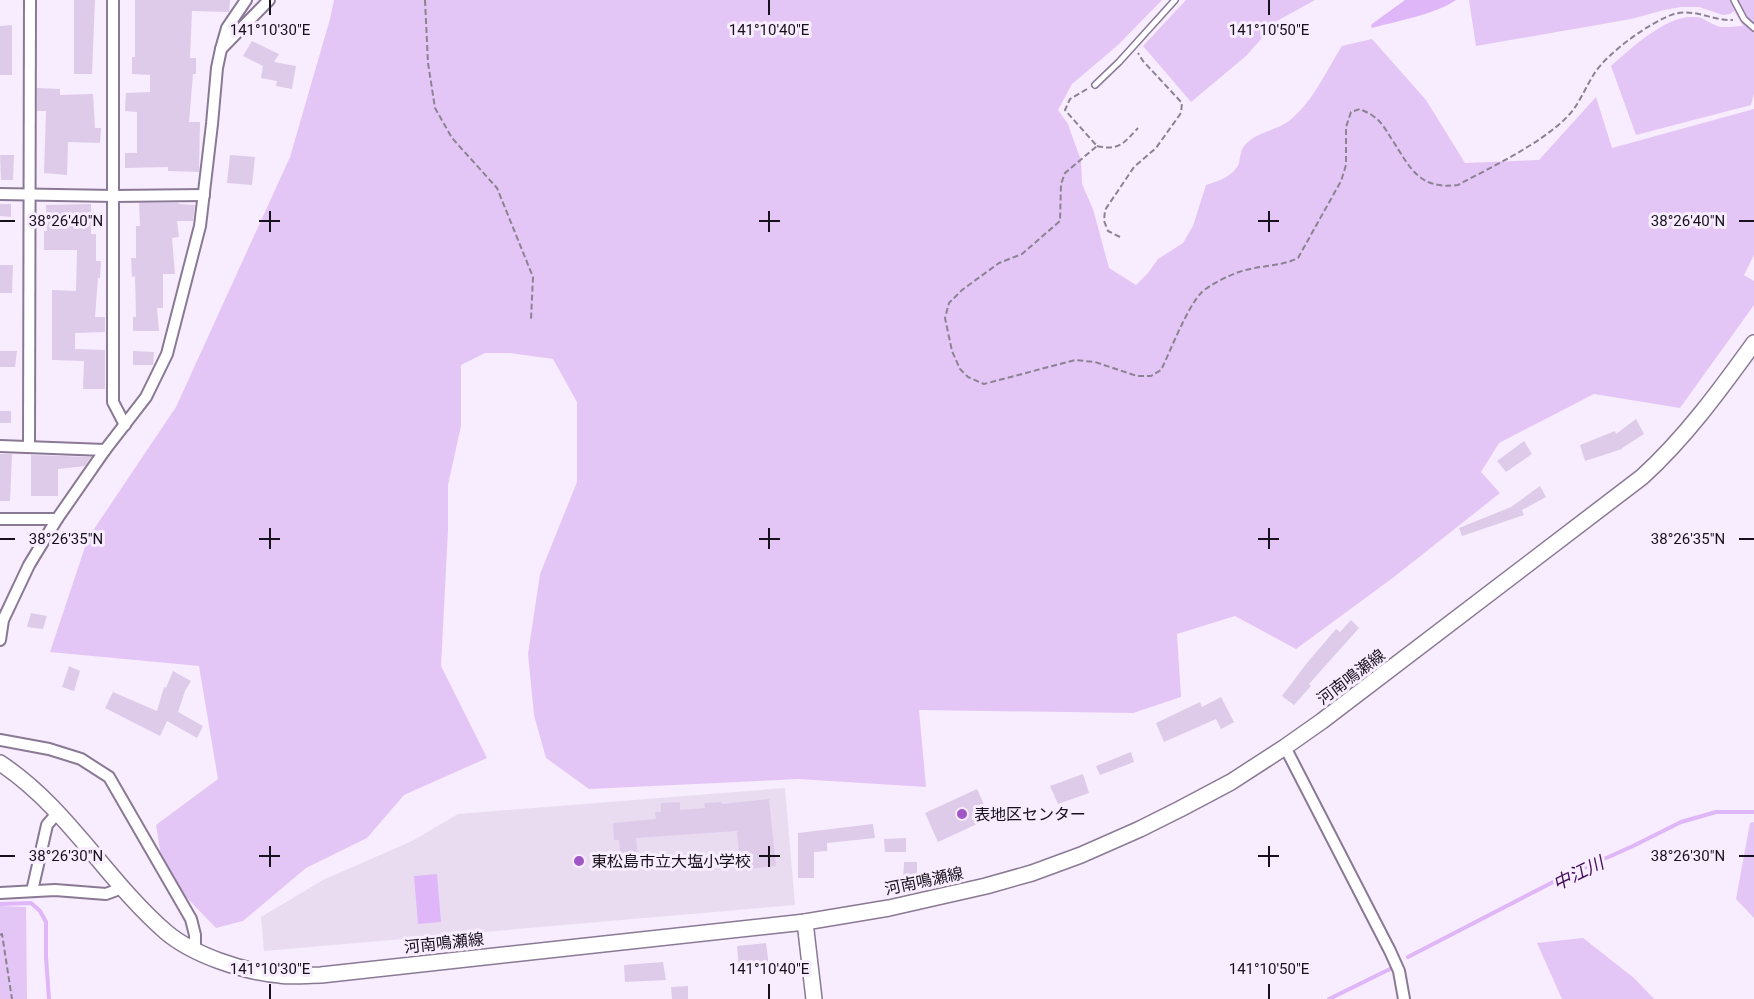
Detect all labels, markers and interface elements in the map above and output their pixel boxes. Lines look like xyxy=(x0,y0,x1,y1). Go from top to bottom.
text: 141°10'30"E xyxy=(230,21,311,39)
text: 141°10'40"E xyxy=(729,21,810,39)
text: 141°10'50"E xyxy=(1229,21,1310,39)
text: 38°26'40"N xyxy=(29,212,103,230)
text: 38°26'40"N xyxy=(1651,212,1725,230)
text: 38°26'35"N xyxy=(29,530,103,548)
text: 38°26'35"N xyxy=(1651,530,1725,548)
street label: 河南鳴瀬線 xyxy=(1313,645,1389,709)
place label: 表地区センター xyxy=(974,805,1086,824)
marker: 表地区センター xyxy=(955,807,969,821)
text: 38°26'30"N xyxy=(29,847,103,865)
text: 38°26'30"N xyxy=(1651,847,1725,865)
water label: 中江川 xyxy=(1549,851,1609,894)
place label: 東松島市立大塩小学校 xyxy=(591,852,751,871)
marker: 東松島市立大塩小学校 xyxy=(572,854,586,868)
street label: 河南鳴瀬線 xyxy=(883,863,965,899)
street label: 河南鳴瀬線 xyxy=(403,929,485,957)
text: 141°10'30"E xyxy=(230,960,311,978)
text: 141°10'40"E xyxy=(729,960,810,978)
text: 141°10'50"E xyxy=(1229,960,1310,978)

